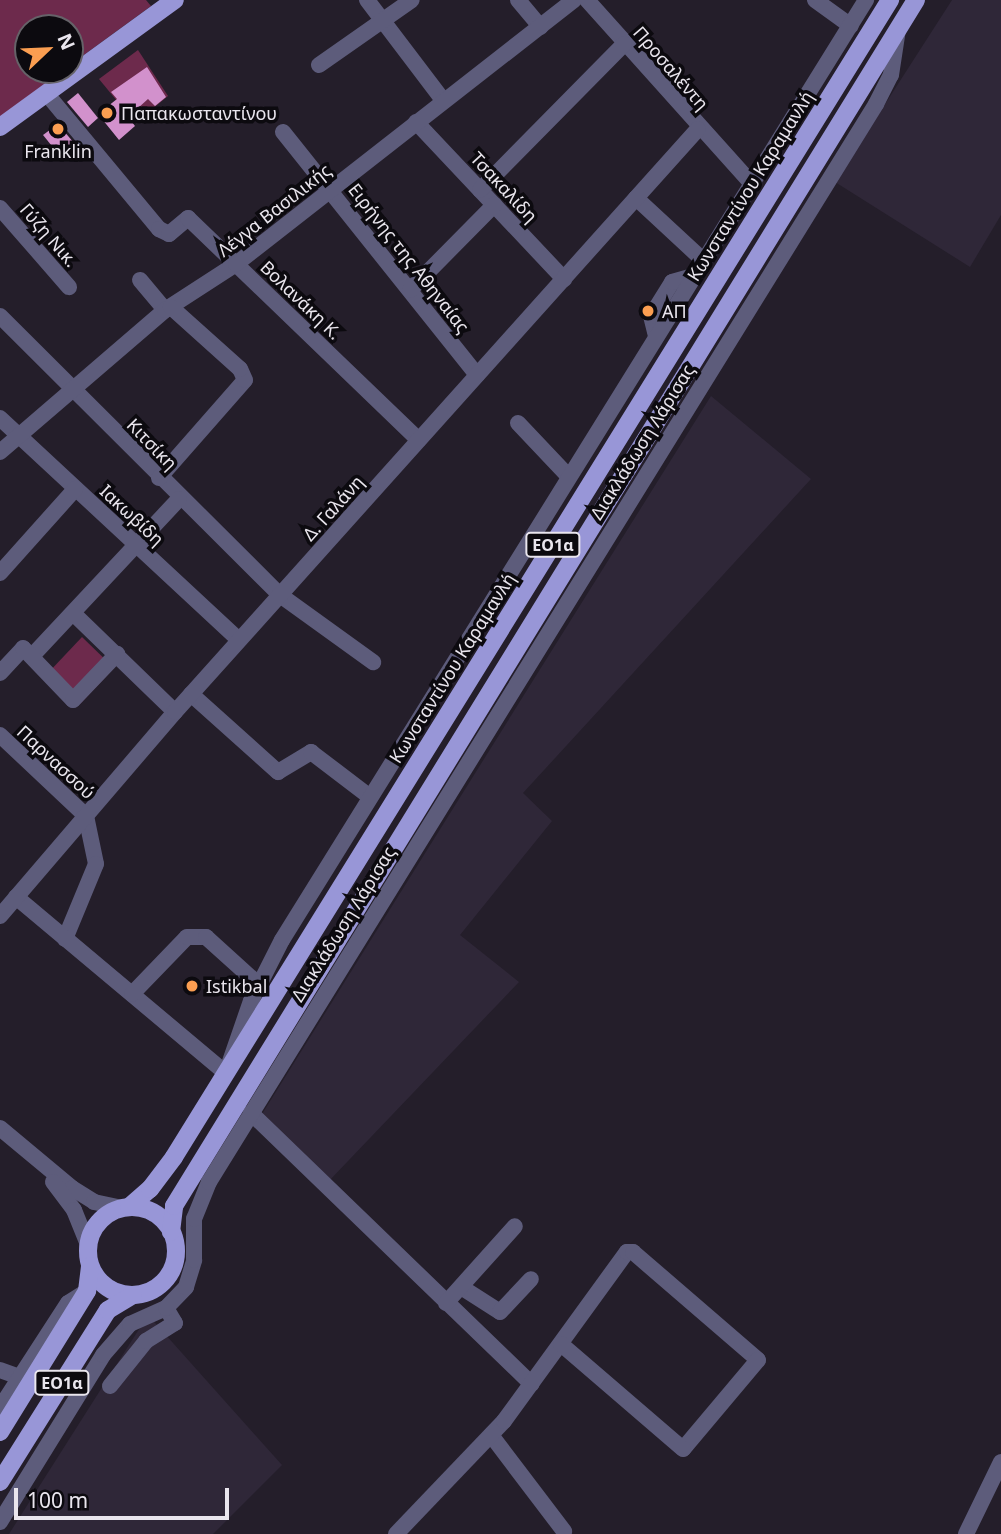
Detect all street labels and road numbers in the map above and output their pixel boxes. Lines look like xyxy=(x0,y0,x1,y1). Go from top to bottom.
street label: Προσαλέντη xyxy=(629,22,713,114)
street label: Κωνσταντίνου Καραμανλή xyxy=(683,87,817,285)
street label: Τσακαλίδη xyxy=(466,147,542,227)
street label: Λέγγα Βασιλικής xyxy=(213,159,335,261)
street label: Ειρήνης της Αθηναίας xyxy=(344,179,474,337)
street label: Γύζη Νικ. xyxy=(16,199,82,271)
street label: Βολανάκη Κ. xyxy=(256,256,346,344)
street label: Διακλάδωση Λάρισας xyxy=(585,360,699,524)
street label: Κιτσίκη xyxy=(122,414,182,474)
street label: Δ. Γαλάνη xyxy=(298,471,368,545)
street label: Ιακωβίδη xyxy=(96,480,168,550)
road number: ΕΟ1α xyxy=(525,532,581,558)
street label: Κωνσταντίνου Καραμανλή xyxy=(385,569,519,767)
street label: Παρνασσού xyxy=(13,721,99,803)
street label: Διακλάδωση Λάρισας xyxy=(286,842,400,1006)
road number: ΕΟ1α xyxy=(34,1371,90,1396)

